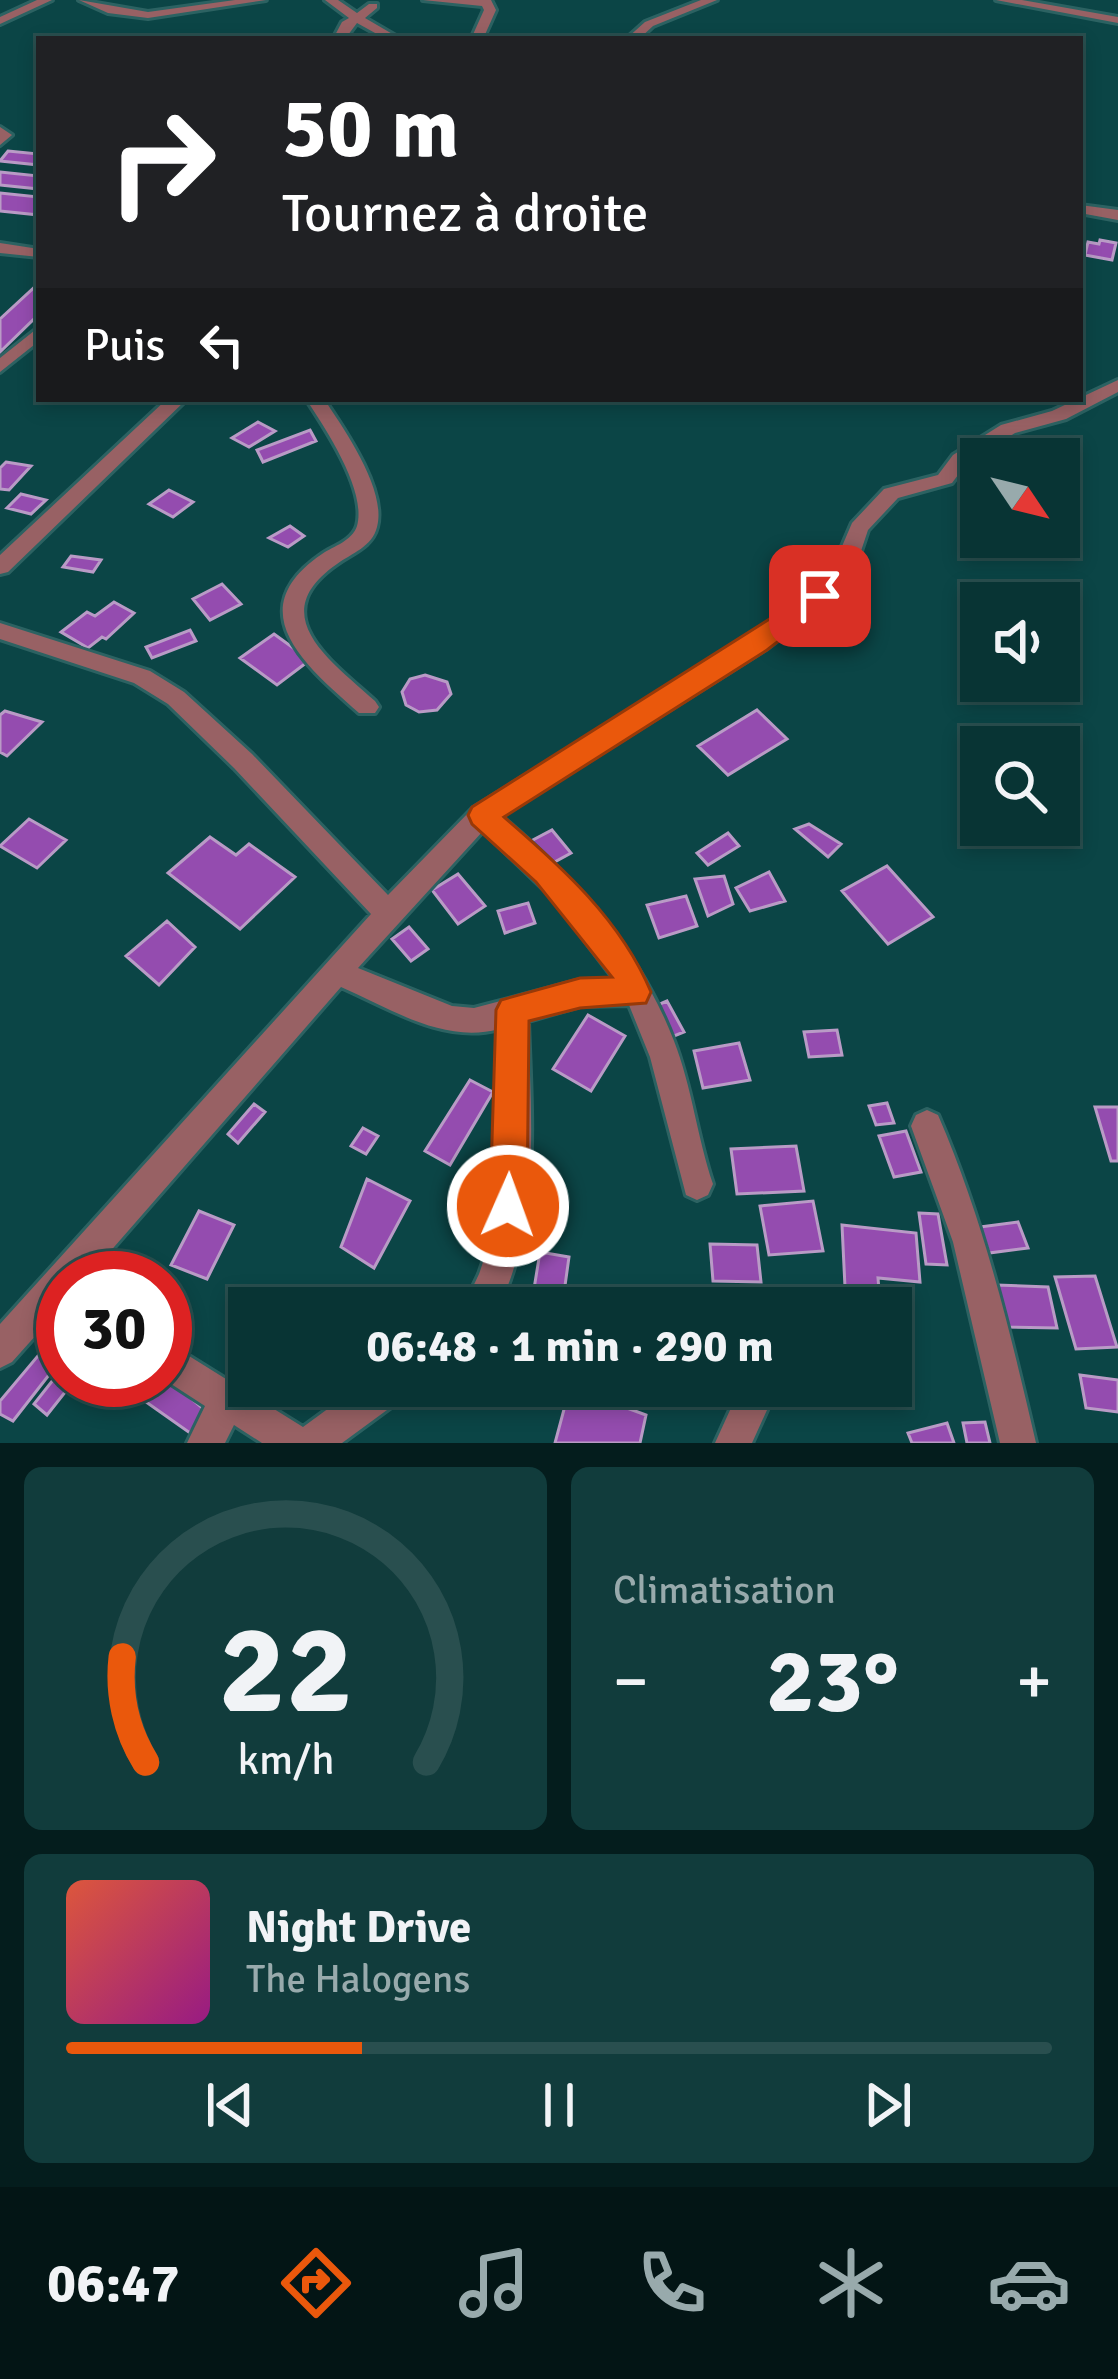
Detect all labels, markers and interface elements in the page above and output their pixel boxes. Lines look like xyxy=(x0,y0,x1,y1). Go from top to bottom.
text: 50 m xyxy=(282,77,459,181)
icon: right xyxy=(84,84,240,240)
text: Tournez à droite xyxy=(282,180,649,247)
icon: left xyxy=(189,312,255,378)
text: Puis xyxy=(84,318,165,373)
north arrow xyxy=(960,438,1080,558)
map controls xyxy=(960,438,1080,846)
pin xyxy=(769,545,871,647)
icon: arrive xyxy=(787,563,853,629)
button: sound xyxy=(960,582,1080,702)
button: search xyxy=(960,726,1080,846)
position arrow xyxy=(445,1143,571,1269)
speed limit sign: 30 xyxy=(36,1251,192,1407)
text: 06:48 · 1 min · 290 m xyxy=(366,1319,774,1374)
text: Climatisation xyxy=(613,1566,836,1614)
text: 22 xyxy=(218,1594,353,1747)
text: 23° xyxy=(766,1626,899,1737)
text: − xyxy=(613,1641,649,1722)
text: + xyxy=(1016,1641,1052,1722)
text: km/h xyxy=(237,1733,334,1786)
text: Night Drive xyxy=(246,1900,471,1955)
text: The Halogens xyxy=(246,1955,470,2003)
icon: previous xyxy=(197,2072,263,2138)
icon: pause xyxy=(526,2072,592,2138)
icon: next xyxy=(855,2072,921,2138)
icon: directions xyxy=(274,2241,358,2325)
icon: music xyxy=(452,2241,536,2325)
icon: phone xyxy=(630,2241,714,2325)
icon: climate xyxy=(809,2241,893,2325)
icon: car xyxy=(987,2241,1071,2325)
text: 06:47 xyxy=(47,2250,180,2317)

